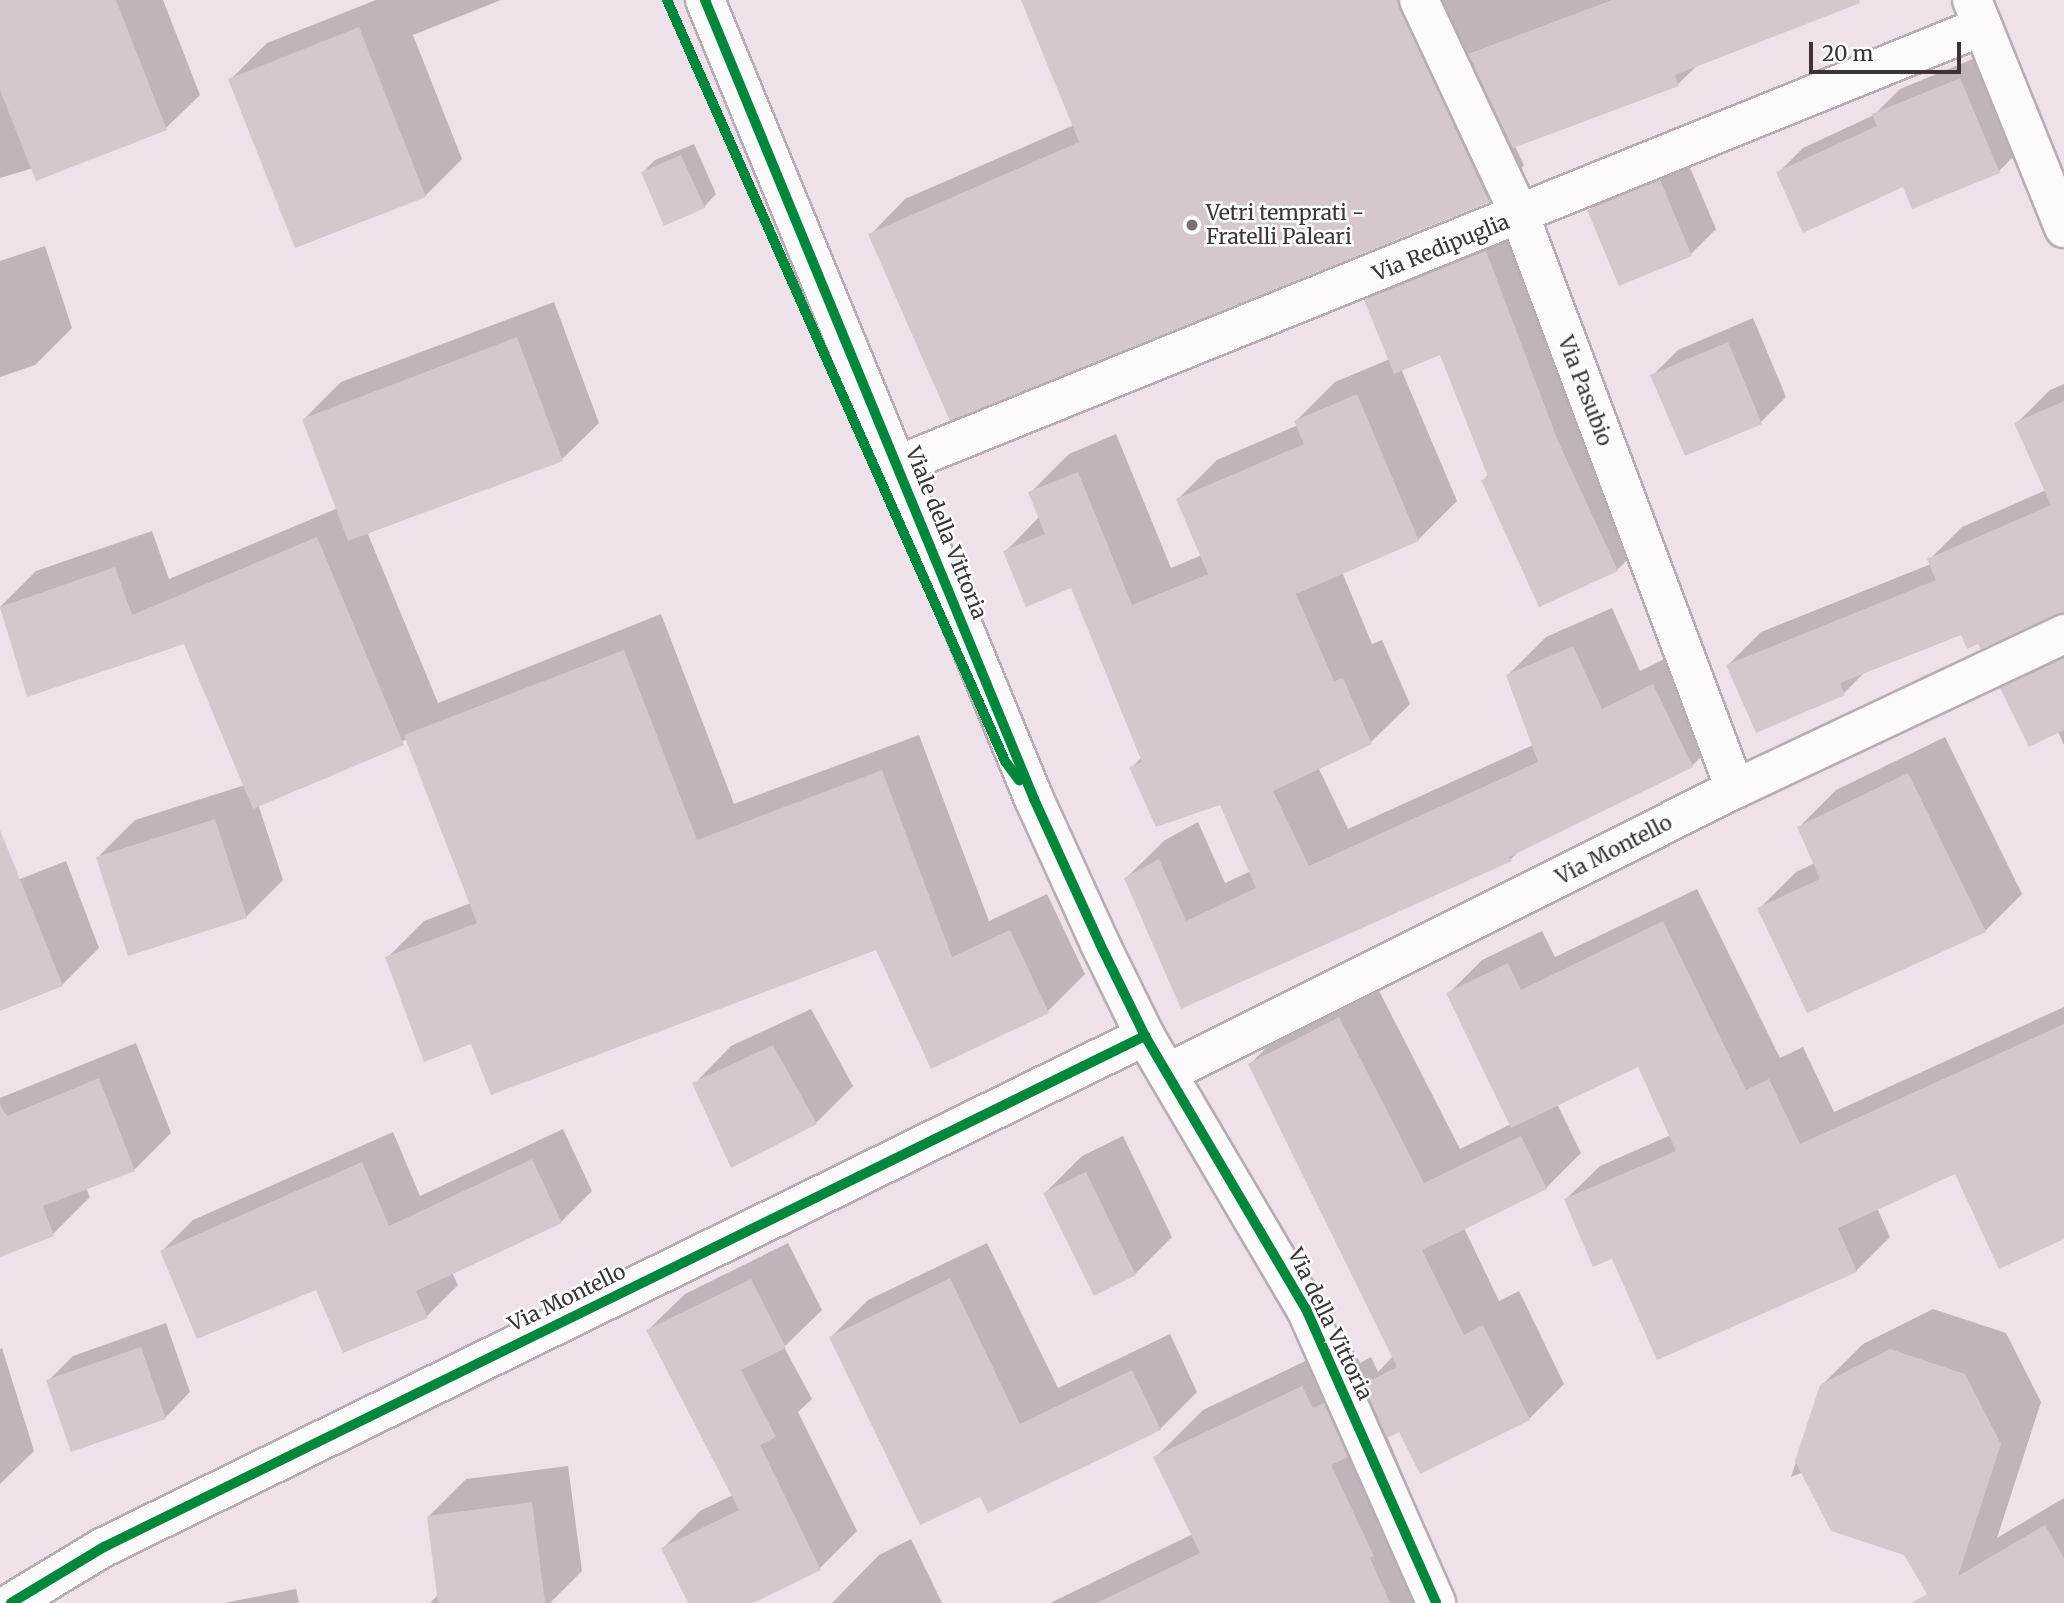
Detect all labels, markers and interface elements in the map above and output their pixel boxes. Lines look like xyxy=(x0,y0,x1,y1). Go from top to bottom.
scale bar xyxy=(1812,28,1964,72)
text: 20 m xyxy=(1822,40,1873,67)
place label: Vetri temprati - Fratelli Paleari xyxy=(1206,200,1364,250)
street label: Via Redipuglia xyxy=(1369,209,1513,287)
marker: Vetri temprati - Fratelli Paleari xyxy=(1184,217,1200,233)
street label: Via Pasubio xyxy=(1552,332,1618,450)
street label: Viale della Vittoria xyxy=(900,443,992,623)
street label: Via Montello xyxy=(1552,810,1676,890)
street label: Via della Vittoria xyxy=(1282,1244,1378,1404)
street label: Via Montello xyxy=(504,1259,630,1337)

